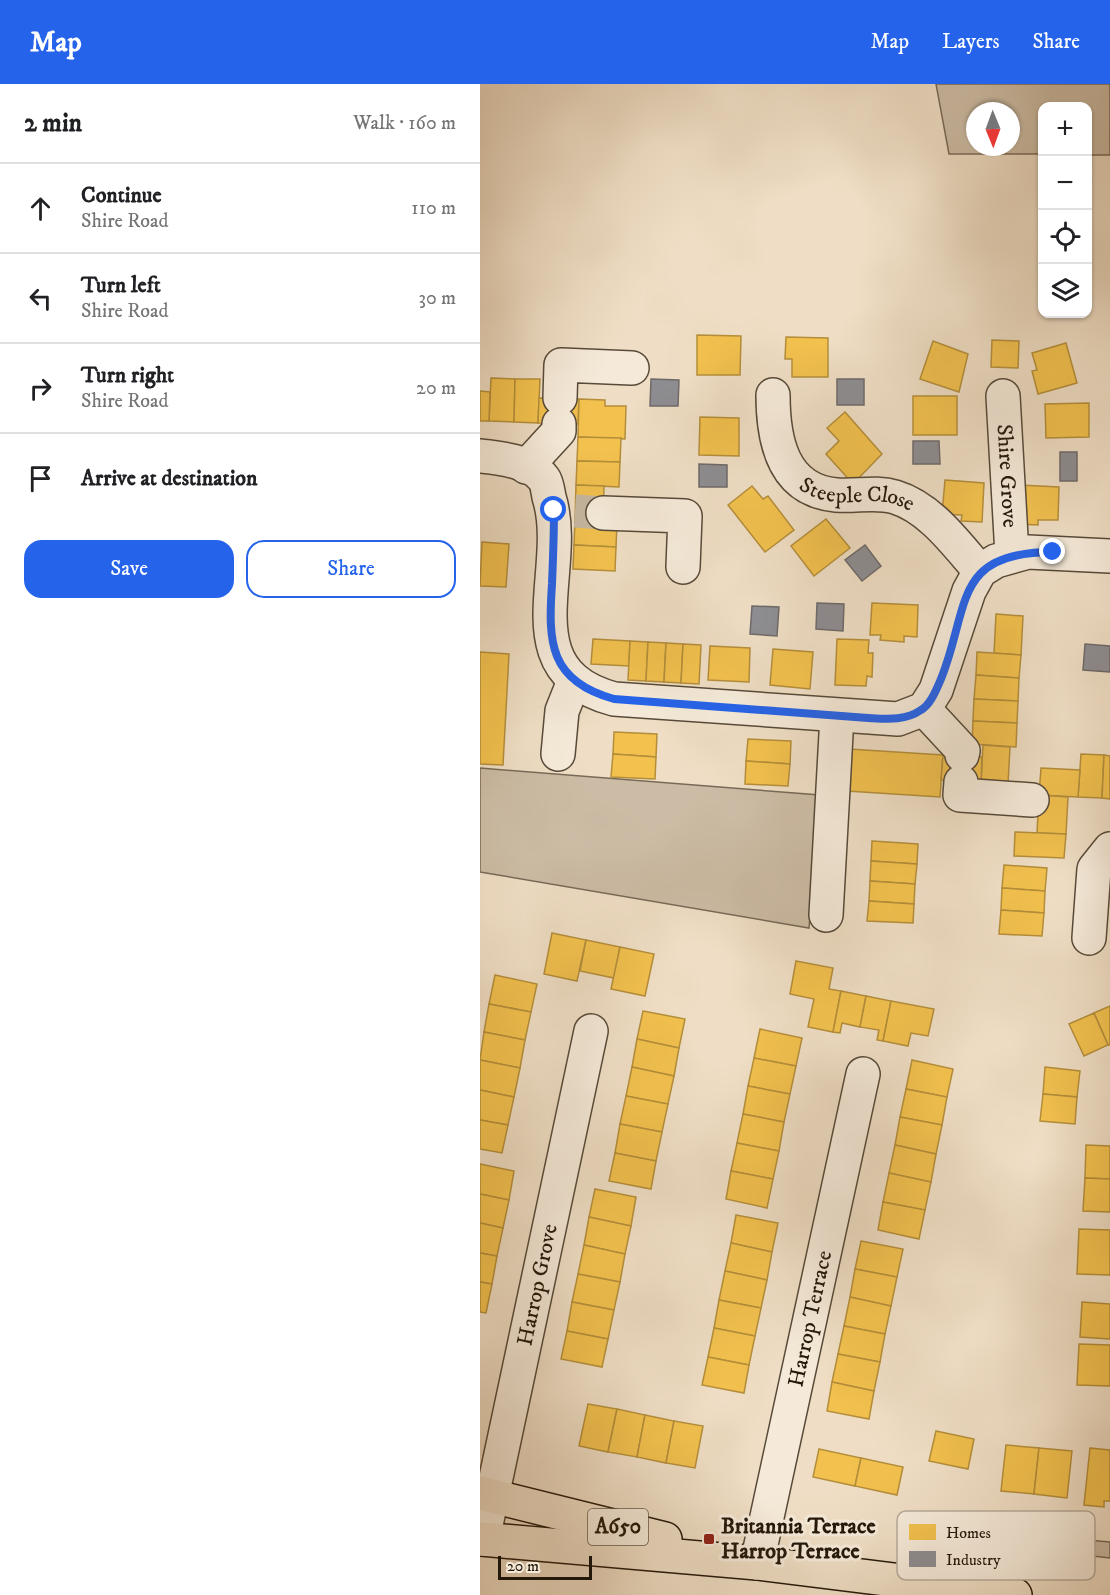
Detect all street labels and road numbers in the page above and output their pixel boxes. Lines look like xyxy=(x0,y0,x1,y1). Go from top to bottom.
street label: Shire Grove xyxy=(991,423,1024,528)
street label: Steeple Close xyxy=(794,471,920,517)
street label: Harrop Grove xyxy=(511,1221,563,1348)
street label: Harrop Terrace xyxy=(782,1248,838,1389)
road number: A650 xyxy=(588,1509,648,1545)

